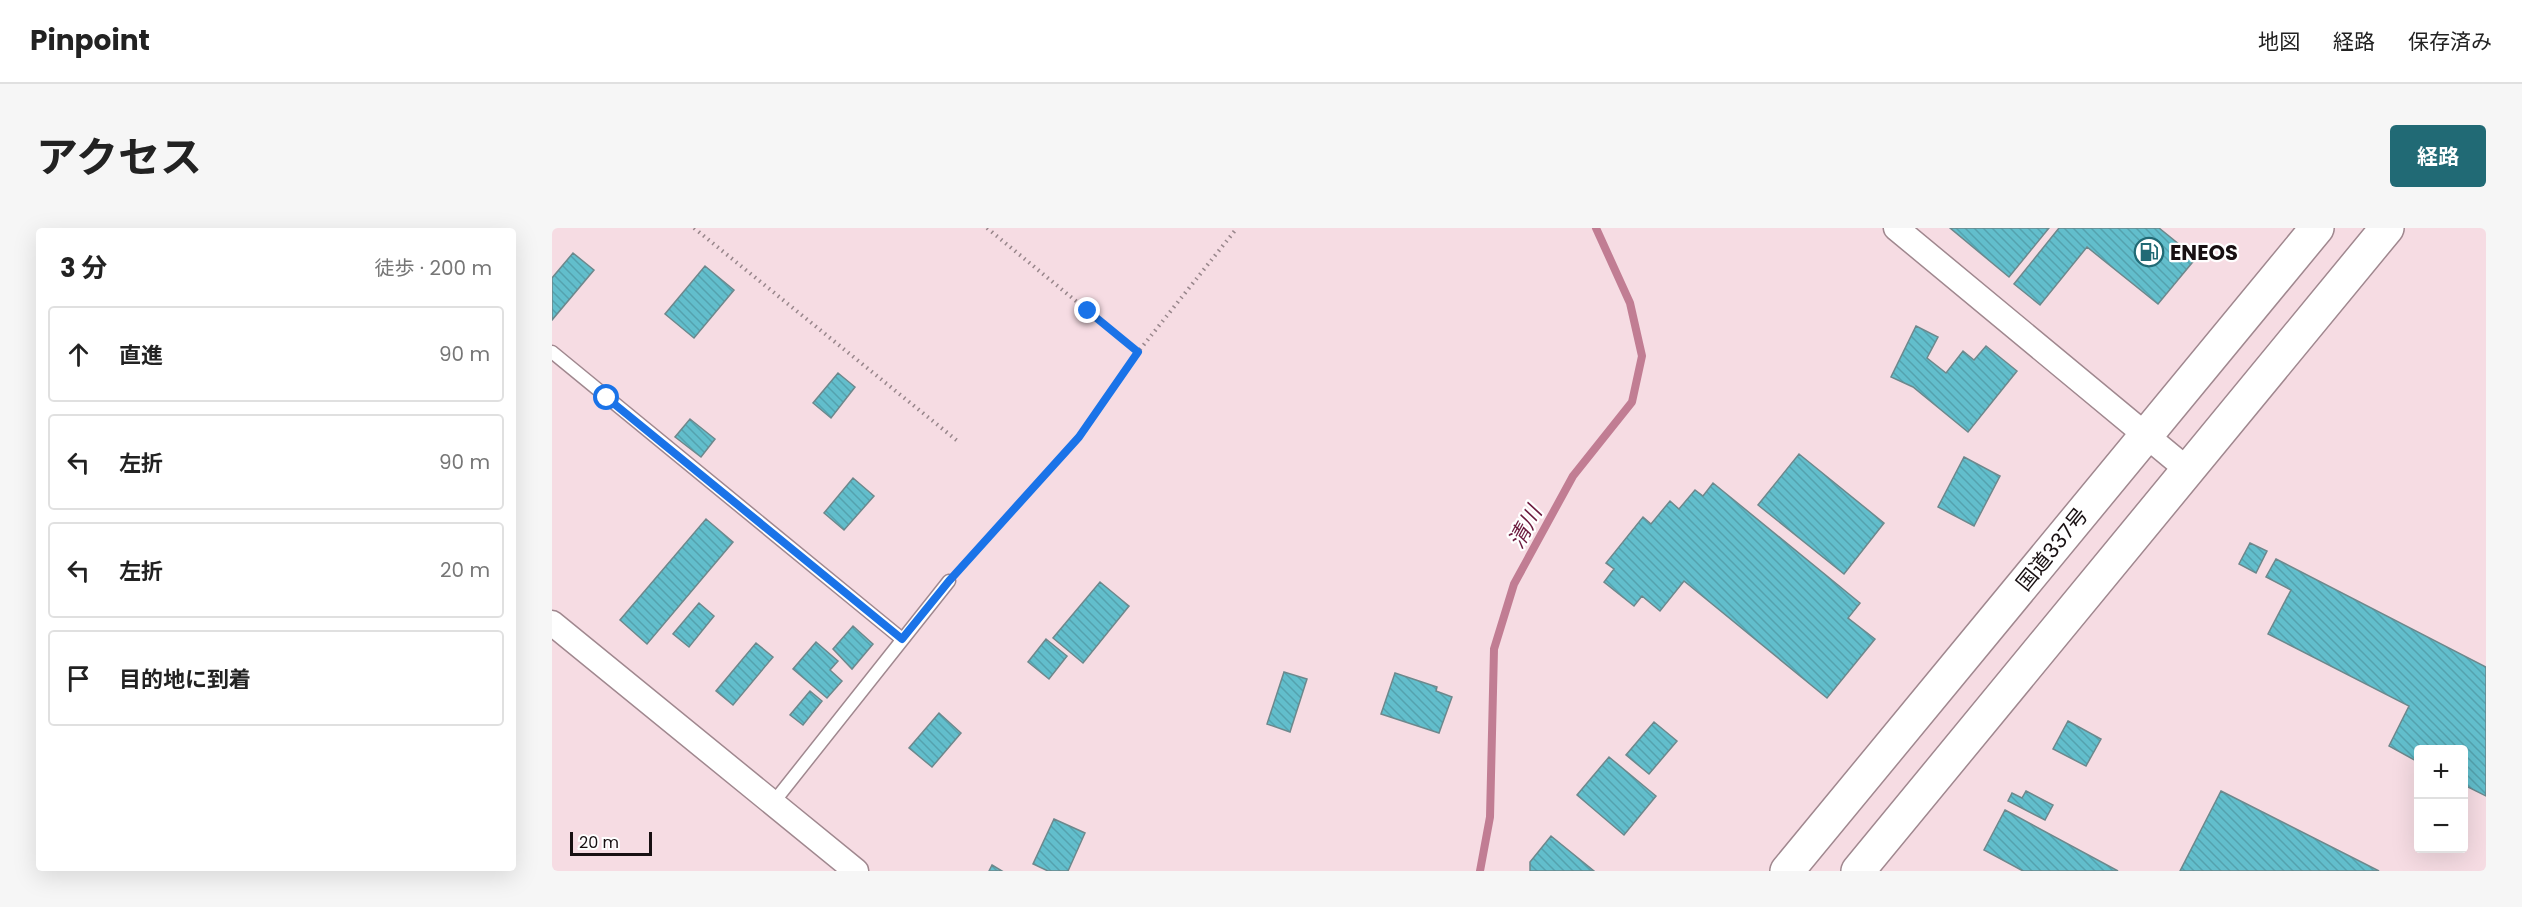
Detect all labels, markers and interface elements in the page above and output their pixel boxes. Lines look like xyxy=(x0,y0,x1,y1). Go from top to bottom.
text: Pinpoint xyxy=(30,21,150,60)
text: 地図 xyxy=(2258,27,2300,56)
text: 経路 xyxy=(2333,27,2375,56)
text: 保存済み xyxy=(2408,27,2492,56)
button: 経路 xyxy=(2390,125,2486,187)
text: アクセス xyxy=(36,128,202,187)
fuel station icon: ENEOS xyxy=(2133,236,2165,268)
place label: ENEOS xyxy=(2170,238,2238,267)
text: 3 分 xyxy=(60,250,107,286)
text: 徒歩 · 200 m xyxy=(375,254,492,282)
route end xyxy=(1074,297,1100,323)
icon: ahead xyxy=(62,338,95,371)
text: 直進 xyxy=(119,340,163,371)
text: 90 m xyxy=(439,340,490,368)
route start xyxy=(593,384,619,410)
icon: left xyxy=(62,446,95,479)
text: 左折 xyxy=(119,448,163,479)
text: 90 m xyxy=(439,448,490,476)
water label: 清川 xyxy=(1501,499,1550,554)
street label: 国道337号 xyxy=(2010,501,2094,597)
icon: left xyxy=(62,554,95,587)
text: 左折 xyxy=(119,556,163,587)
text: 20 m xyxy=(440,556,490,584)
icon: arrive xyxy=(62,662,95,695)
text: 目的地に到着 xyxy=(119,664,251,695)
map controls xyxy=(2414,745,2468,853)
button: + xyxy=(2414,745,2468,799)
button: − xyxy=(2414,799,2468,853)
scale bar xyxy=(570,829,652,856)
text: 20 m xyxy=(579,831,619,854)

